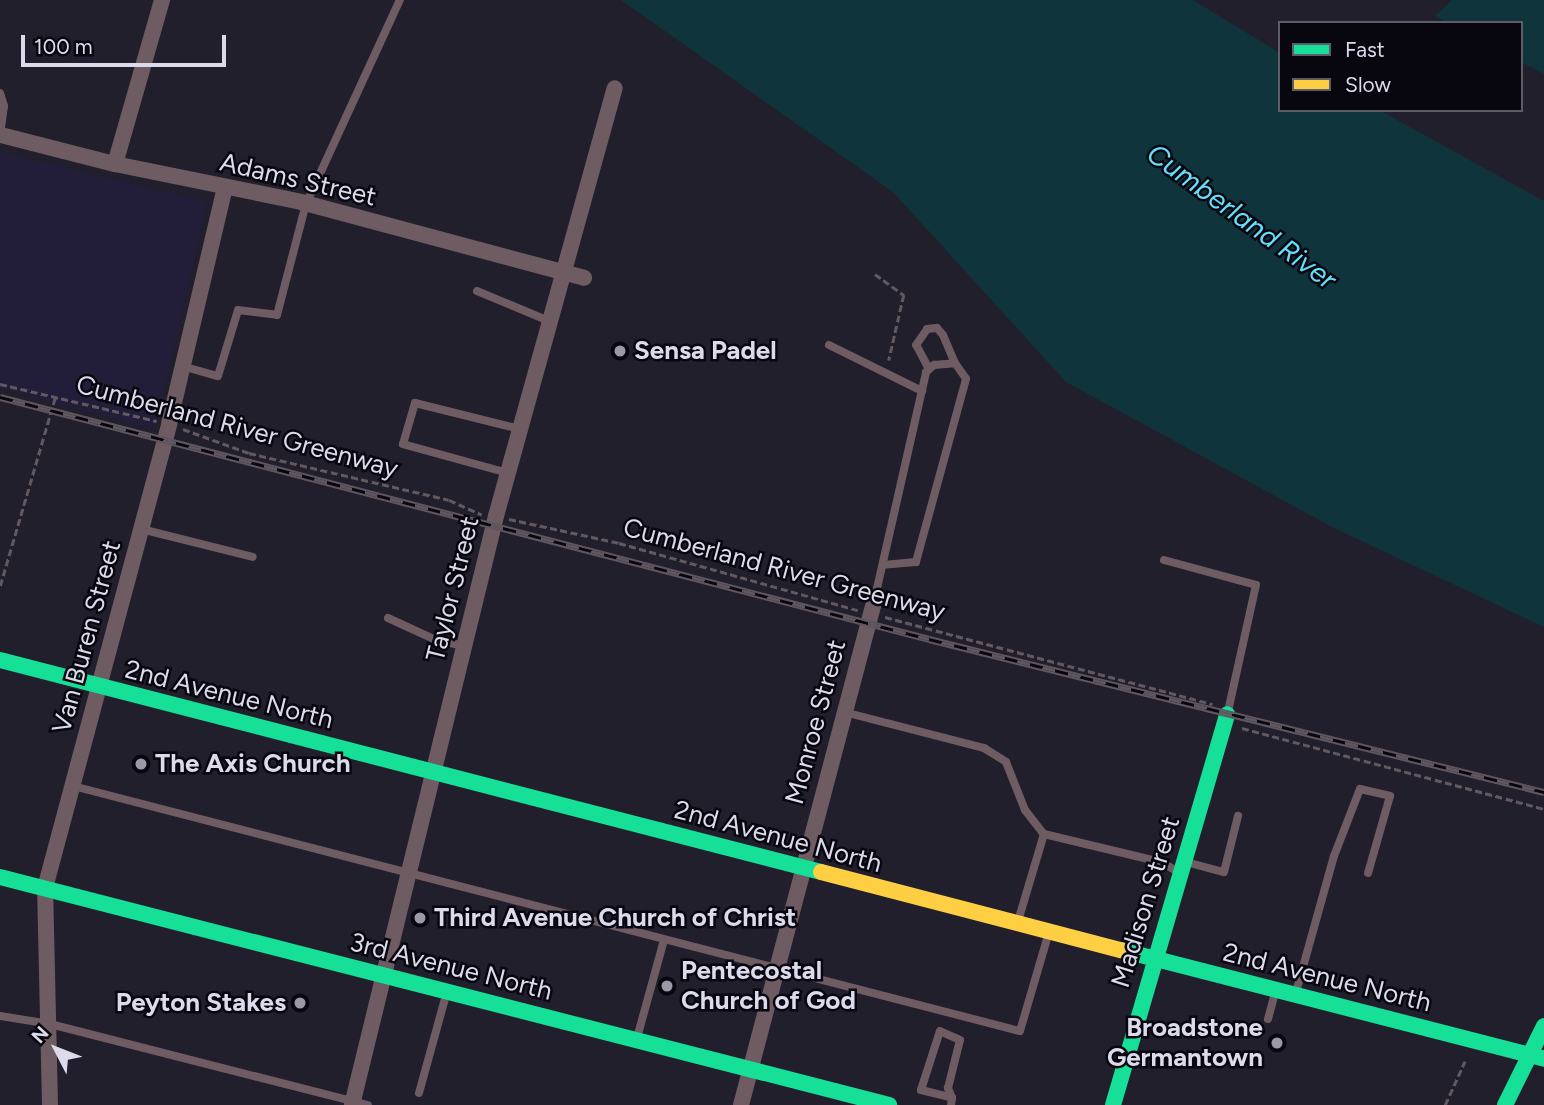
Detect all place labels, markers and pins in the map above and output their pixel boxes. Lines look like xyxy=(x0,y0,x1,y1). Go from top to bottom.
place label: Sensa Padel xyxy=(634,335,777,367)
marker: Sensa Padel xyxy=(612,343,628,359)
place label: The Axis Church xyxy=(155,748,351,780)
marker: The Axis Church xyxy=(133,756,149,772)
place label: Third Avenue Church of Christ xyxy=(434,902,796,934)
marker: Third Avenue Church of Christ xyxy=(412,910,428,926)
place label: Pentecostal Church of God xyxy=(681,955,856,1016)
marker: Pentecostal Church of God xyxy=(659,978,675,994)
place label: Peyton Stakes xyxy=(116,987,286,1019)
marker: Peyton Stakes xyxy=(292,995,308,1011)
place label: Broadstone Germantown xyxy=(1107,1012,1263,1074)
marker: Broadstone Germantown xyxy=(1269,1035,1285,1051)

